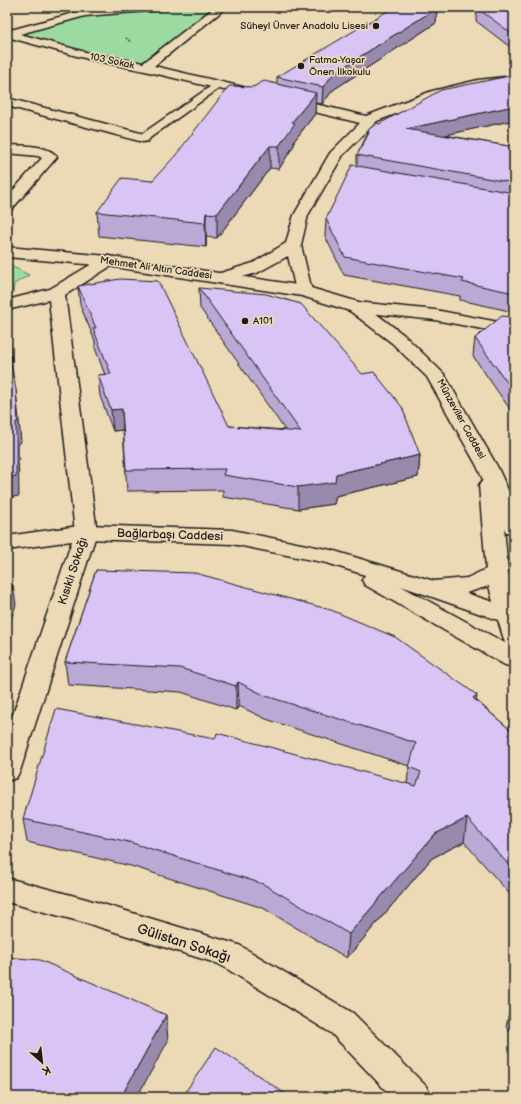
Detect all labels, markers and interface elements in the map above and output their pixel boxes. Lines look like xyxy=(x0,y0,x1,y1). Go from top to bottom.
place label: Süheyl Ünver Anadolu Lisesi xyxy=(240,20,368,32)
marker: Süheyl Ünver Anadolu Lisesi xyxy=(371,21,381,31)
street label: 103 Sokak xyxy=(89,50,136,72)
place label: Fatma-Yaşar Önen İlkokulu xyxy=(309,54,371,78)
marker: Fatma-Yaşar Önen İlkokulu xyxy=(296,61,306,71)
street label: Mehmet Ali Altın Caddesi xyxy=(99,254,213,282)
place label: A101 xyxy=(253,315,273,327)
marker: A101 xyxy=(240,316,250,326)
street label: Münzeviler Caddesi xyxy=(434,377,488,461)
street label: Bağlarbaşı Caddesi xyxy=(117,526,224,544)
street label: Kısıklı Sokağı xyxy=(55,535,91,607)
street label: Gülistan Sokağı xyxy=(135,920,233,966)
north arrow xyxy=(22,1042,62,1082)
text: K xyxy=(40,1063,53,1078)

